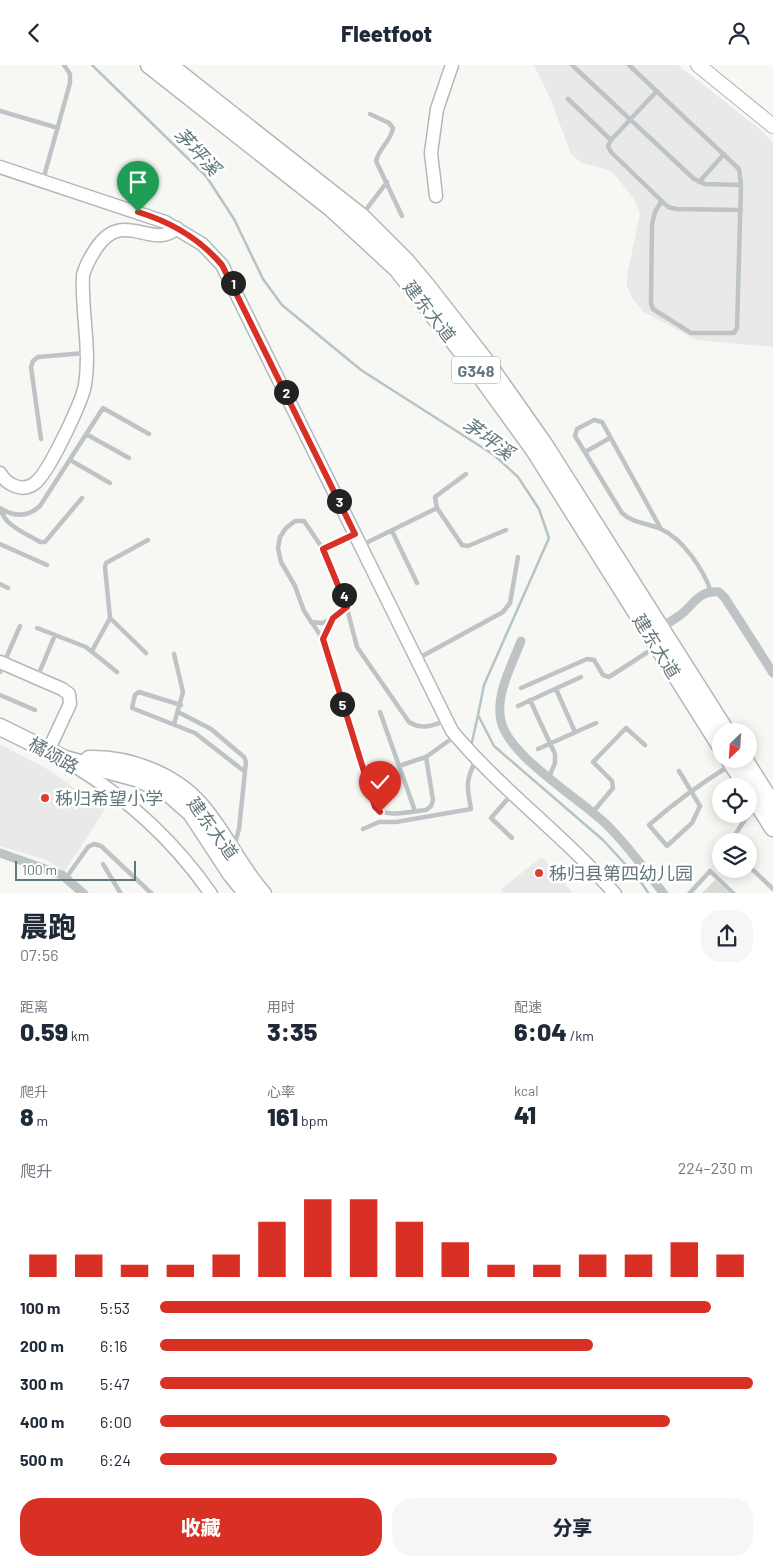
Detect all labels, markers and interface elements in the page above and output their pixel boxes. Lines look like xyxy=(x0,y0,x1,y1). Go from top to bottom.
icon: back xyxy=(20,19,48,47)
icon: person xyxy=(725,19,753,47)
text: Fleetfoot xyxy=(341,20,432,46)
water label: 茅坪溪 xyxy=(170,122,227,181)
pin xyxy=(117,161,159,212)
icon: arrive xyxy=(124,168,152,196)
pin: 1 xyxy=(220,271,246,295)
text: 1 xyxy=(231,275,236,292)
street label: 建东大道 xyxy=(399,276,461,346)
road number: G348 xyxy=(452,357,500,383)
pin: 2 xyxy=(274,379,298,405)
text: 2 xyxy=(283,384,290,401)
water label: 茅坪溪 xyxy=(459,412,520,465)
pin: 3 xyxy=(326,489,352,513)
text: 3 xyxy=(336,493,343,510)
pin: 4 xyxy=(332,583,356,607)
text: 4 xyxy=(340,587,349,604)
street label: 建东大道 xyxy=(629,610,685,682)
pin: 5 xyxy=(330,691,354,717)
text: 5 xyxy=(339,696,346,713)
north arrow xyxy=(712,723,758,767)
map controls xyxy=(712,723,757,878)
street label: 橘颂路 xyxy=(25,732,83,778)
pin xyxy=(359,761,401,812)
icon: check xyxy=(366,768,394,796)
button: locate xyxy=(712,778,757,823)
place label: 秭归希望小学 xyxy=(55,787,163,809)
marker: 秭归希望小学 xyxy=(39,792,51,804)
street label: 建东大道 xyxy=(183,792,243,864)
button: layers xyxy=(712,833,757,878)
scale bar xyxy=(15,859,136,882)
text: 100 m xyxy=(22,861,57,878)
place label: 秭归县第四幼儿园 xyxy=(549,862,693,884)
marker: 秭归县第四幼儿园 xyxy=(533,867,545,879)
text: 晨跑 xyxy=(20,909,76,943)
button: share xyxy=(701,910,753,962)
text: 07:56 xyxy=(20,945,59,964)
text: 距离 xyxy=(20,998,48,1015)
text: 用时 xyxy=(267,998,295,1015)
text: 配速 xyxy=(514,998,542,1015)
text: 0.59 xyxy=(20,1016,68,1046)
text: 3:35 xyxy=(267,1016,317,1046)
text: 6:04 xyxy=(514,1016,567,1046)
text: km xyxy=(68,1027,89,1044)
text: /km xyxy=(567,1027,594,1044)
text: kcal xyxy=(514,1082,538,1099)
text: 爬升 xyxy=(20,1083,48,1100)
text: 心率 xyxy=(267,1083,295,1100)
text: 41 xyxy=(514,1099,536,1129)
text: 8 xyxy=(20,1101,34,1131)
text: 161 xyxy=(267,1101,298,1131)
text: m xyxy=(34,1112,48,1129)
text: bpm xyxy=(298,1112,328,1129)
text: 224–230 m xyxy=(678,1158,753,1177)
text: 爬升 xyxy=(20,1161,52,1180)
text: 100 m xyxy=(20,1298,60,1317)
text: 5:53 xyxy=(100,1298,130,1317)
text: 200 m xyxy=(20,1336,64,1355)
text: 6:16 xyxy=(100,1336,128,1355)
text: 300 m xyxy=(20,1374,63,1393)
text: 5:47 xyxy=(100,1374,130,1393)
text: 400 m xyxy=(20,1412,64,1431)
text: 6:00 xyxy=(100,1412,132,1431)
text: 500 m xyxy=(20,1450,63,1469)
text: 6:24 xyxy=(100,1450,131,1469)
button: 收藏 xyxy=(20,1498,382,1556)
button: 分享 xyxy=(392,1498,753,1556)

